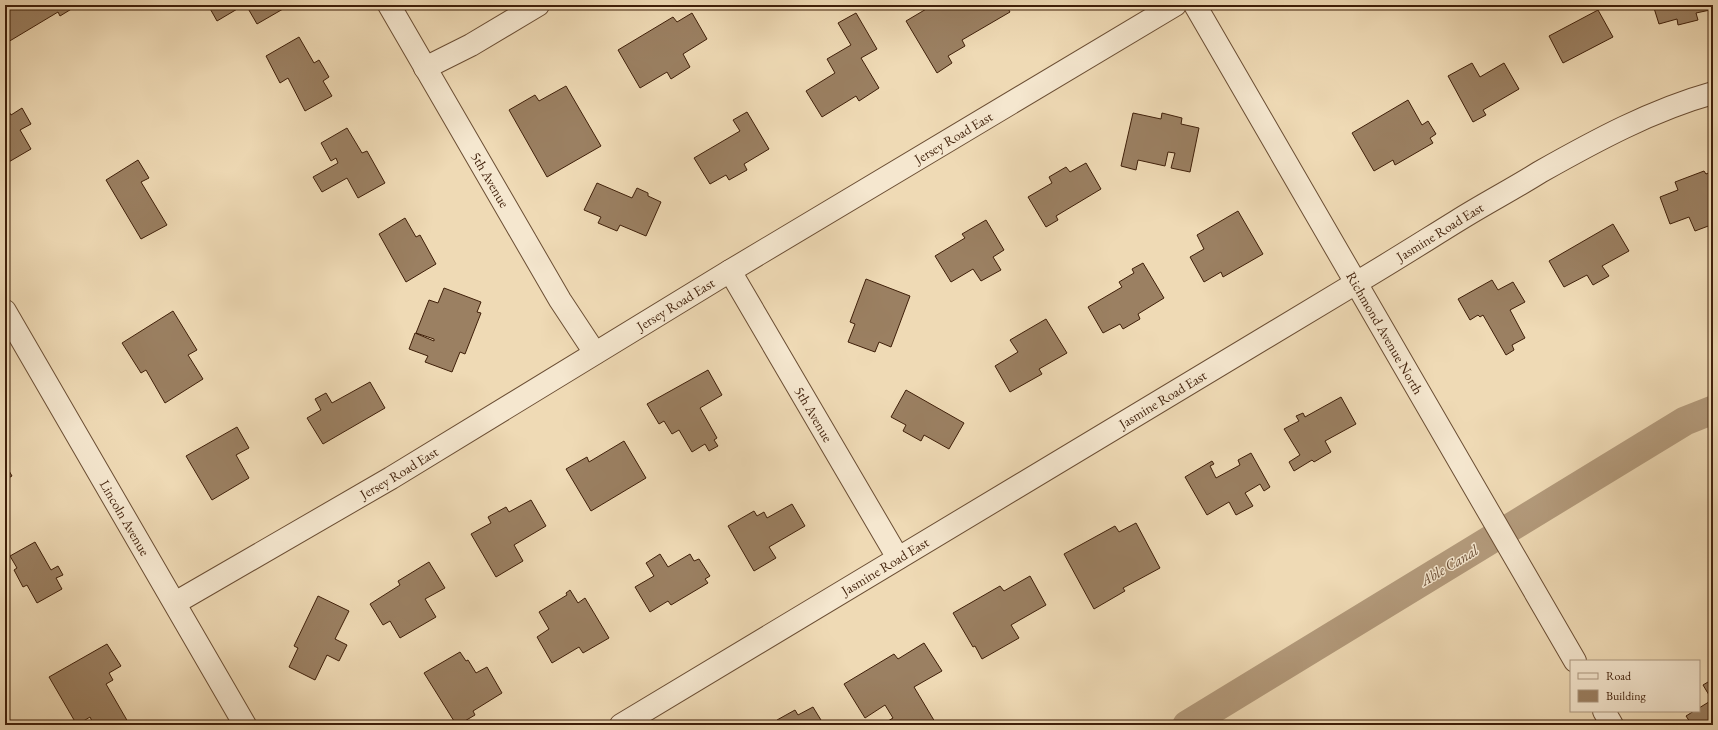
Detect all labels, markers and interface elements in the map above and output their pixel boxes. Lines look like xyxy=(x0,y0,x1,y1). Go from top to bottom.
street label: Jersey Road East xyxy=(910,107,996,168)
street label: 5th Avenue xyxy=(467,149,514,211)
street label: Jasmine Road East xyxy=(1392,198,1487,266)
street label: Richmond Avenue North xyxy=(1342,268,1428,398)
street label: Jersey Road East xyxy=(632,273,718,335)
street label: Jasmine Road East xyxy=(1115,366,1210,433)
street label: 5th Avenue xyxy=(791,383,837,446)
street label: Jersey Road East xyxy=(356,442,442,504)
street label: Lincoln Avenue xyxy=(96,476,154,560)
street label: Jasmine Road East xyxy=(837,533,933,600)
water label: Able Canal xyxy=(1416,540,1482,590)
legend xyxy=(1570,660,1700,712)
text: Road xyxy=(1606,668,1632,684)
text: Building xyxy=(1606,688,1647,704)

